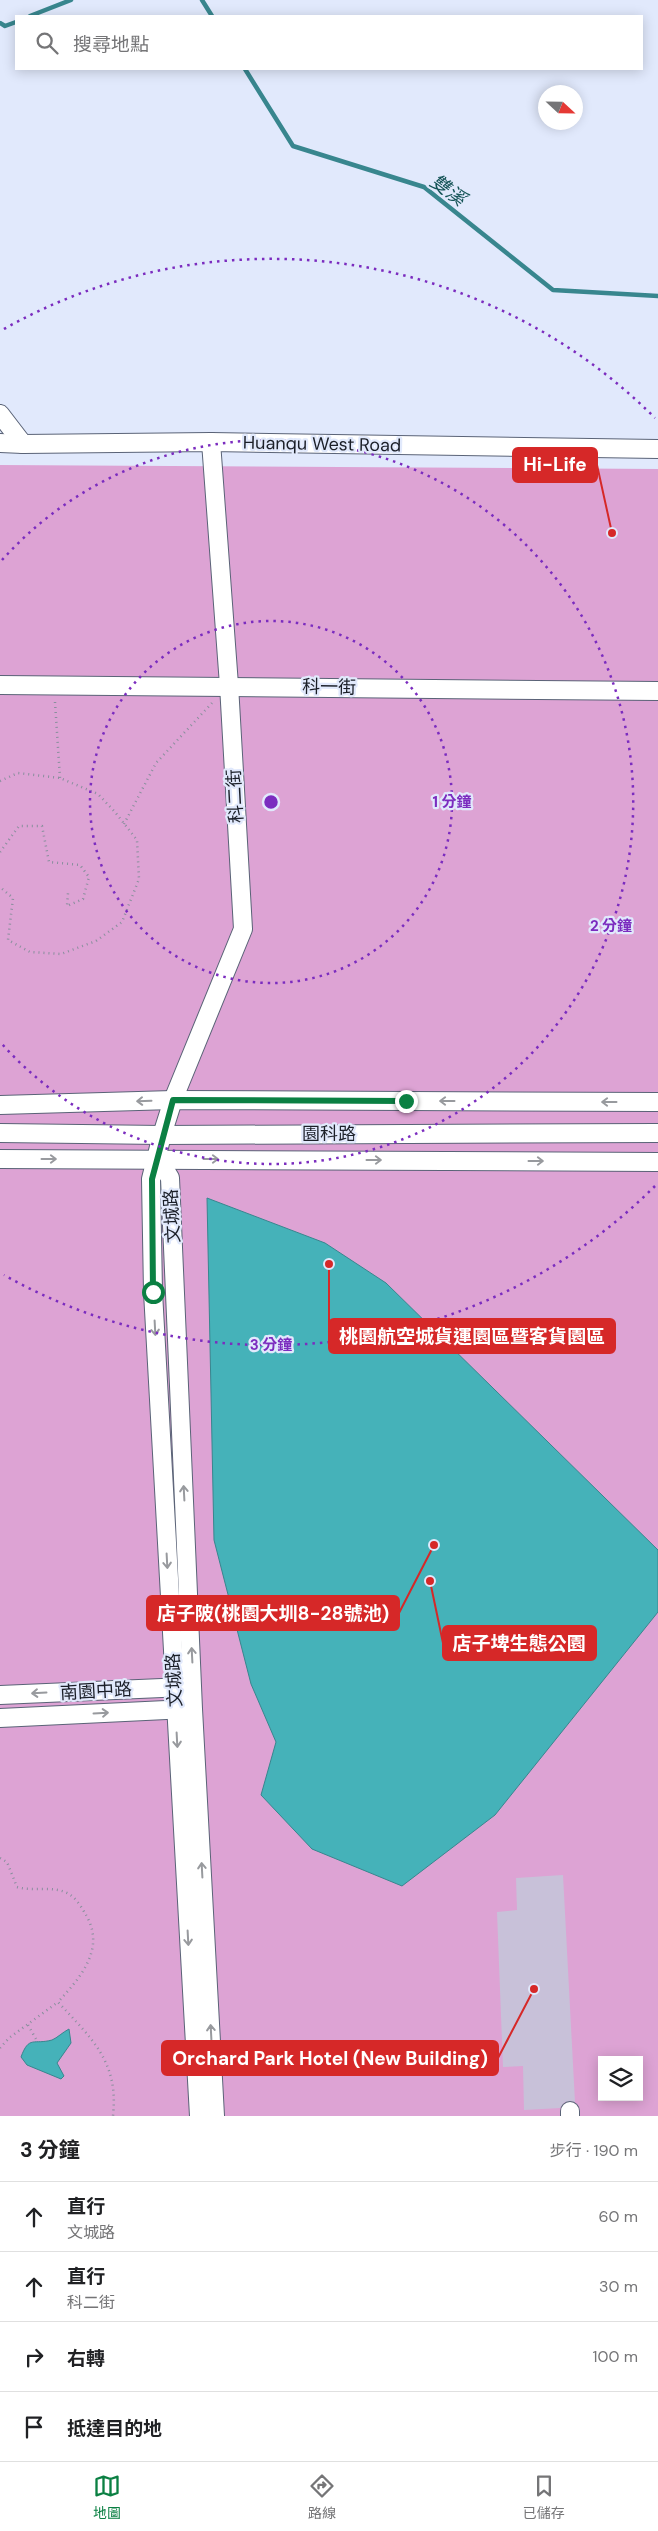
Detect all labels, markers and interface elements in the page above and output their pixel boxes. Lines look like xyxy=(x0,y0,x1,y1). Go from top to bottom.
search box xyxy=(15,15,643,70)
icon: search xyxy=(33,29,61,57)
text: 搜尋地點 xyxy=(73,32,149,57)
north arrow xyxy=(538,85,583,130)
water label: 雙溪 xyxy=(425,169,473,213)
street label: Huanqu West Road xyxy=(243,431,401,457)
callout: Hi-Life xyxy=(513,448,597,482)
text: Hi-Life xyxy=(523,452,587,477)
street label: 科一街 xyxy=(302,675,356,699)
street label: 科二街 xyxy=(222,768,248,824)
text: 1 分鐘 xyxy=(433,792,472,812)
centre of rings xyxy=(262,793,280,811)
text: 2 分鐘 xyxy=(590,916,632,936)
route end xyxy=(395,1090,418,1113)
one-way arrow xyxy=(137,1096,153,1105)
one-way arrow xyxy=(439,1096,456,1106)
one-way arrow xyxy=(602,1097,618,1107)
street label: 園科路 xyxy=(302,1122,356,1146)
one-way arrow xyxy=(40,1154,56,1164)
one-way arrow xyxy=(202,1154,219,1164)
one-way arrow xyxy=(365,1155,381,1165)
one-way arrow xyxy=(528,1156,544,1166)
street label: 文城路 xyxy=(159,1188,185,1244)
route start xyxy=(142,1281,165,1304)
callout: 桃園航空城貨運園區暨客貨園區 xyxy=(329,1319,615,1353)
one-way arrow xyxy=(151,1320,160,1336)
text: 桃園航空城貨運園區暨客貨園區 xyxy=(339,1324,605,1349)
text: 3 分鐘 xyxy=(250,1335,292,1355)
one-way arrow xyxy=(180,1485,189,1501)
one-way arrow xyxy=(163,1552,172,1568)
callout: 店子陂(桃園大圳8-28號池) xyxy=(147,1596,399,1630)
text: 店子陂(桃園大圳8-28號池) xyxy=(157,1601,389,1626)
callout: 店子埤生態公園 xyxy=(443,1626,596,1660)
text: 店子埤生態公園 xyxy=(452,1631,586,1656)
one-way arrow xyxy=(187,1648,196,1664)
street label: 文城路 xyxy=(161,1652,187,1708)
street label: 南園中路 xyxy=(59,1677,133,1705)
one-way arrow xyxy=(32,1689,48,1698)
one-way arrow xyxy=(92,1708,109,1718)
one-way arrow xyxy=(173,1732,182,1748)
one-way arrow xyxy=(197,1862,206,1878)
one-way arrow xyxy=(184,1929,193,1945)
one-way arrow xyxy=(206,2025,215,2041)
callout: Orchard Park Hotel (New Building) xyxy=(162,2041,498,2075)
text: Orchard Park Hotel (New Building) xyxy=(172,2046,488,2071)
map controls xyxy=(598,2056,643,2101)
button: layers xyxy=(598,2056,643,2101)
text: 3 分鐘 xyxy=(20,2136,80,2164)
text: 步行 · 190 m xyxy=(550,2140,638,2161)
text: 直行 xyxy=(67,2194,105,2219)
icon: ahead xyxy=(20,2203,48,2231)
text: 60 m xyxy=(598,2206,638,2227)
text: 文城路 xyxy=(67,2222,115,2243)
text: 直行 xyxy=(67,2264,105,2289)
icon: ahead xyxy=(20,2273,48,2301)
text: 30 m xyxy=(599,2276,638,2297)
text: 科二街 xyxy=(67,2292,115,2313)
icon: right xyxy=(20,2343,48,2371)
text: 右轉 xyxy=(67,2346,105,2371)
text: 100 m xyxy=(593,2346,638,2367)
icon: arrive xyxy=(20,2413,48,2441)
text: 抵達目的地 xyxy=(67,2416,162,2441)
tab: 地圖 xyxy=(93,2472,121,2522)
tab: 路線 xyxy=(308,2472,336,2522)
tab: 已儲存 xyxy=(523,2472,565,2522)

